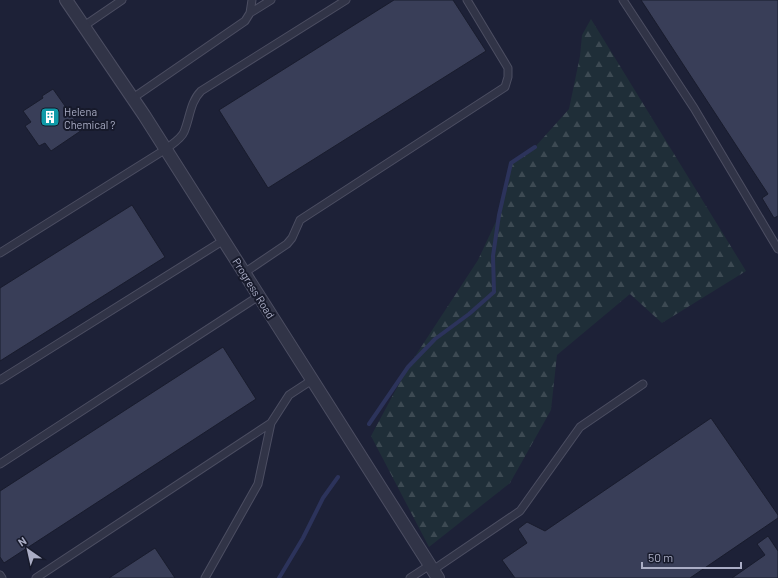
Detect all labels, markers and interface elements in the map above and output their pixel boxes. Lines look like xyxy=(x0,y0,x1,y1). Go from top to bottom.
place label: Helena Chemical ? xyxy=(64,105,115,131)
building icon: Helena Chemical ? xyxy=(39,106,61,128)
street label: Progress Road xyxy=(230,255,278,321)
north arrow xyxy=(8,530,48,570)
text: N xyxy=(15,534,29,549)
scale bar xyxy=(642,544,741,570)
text: 50 m xyxy=(648,550,673,564)

